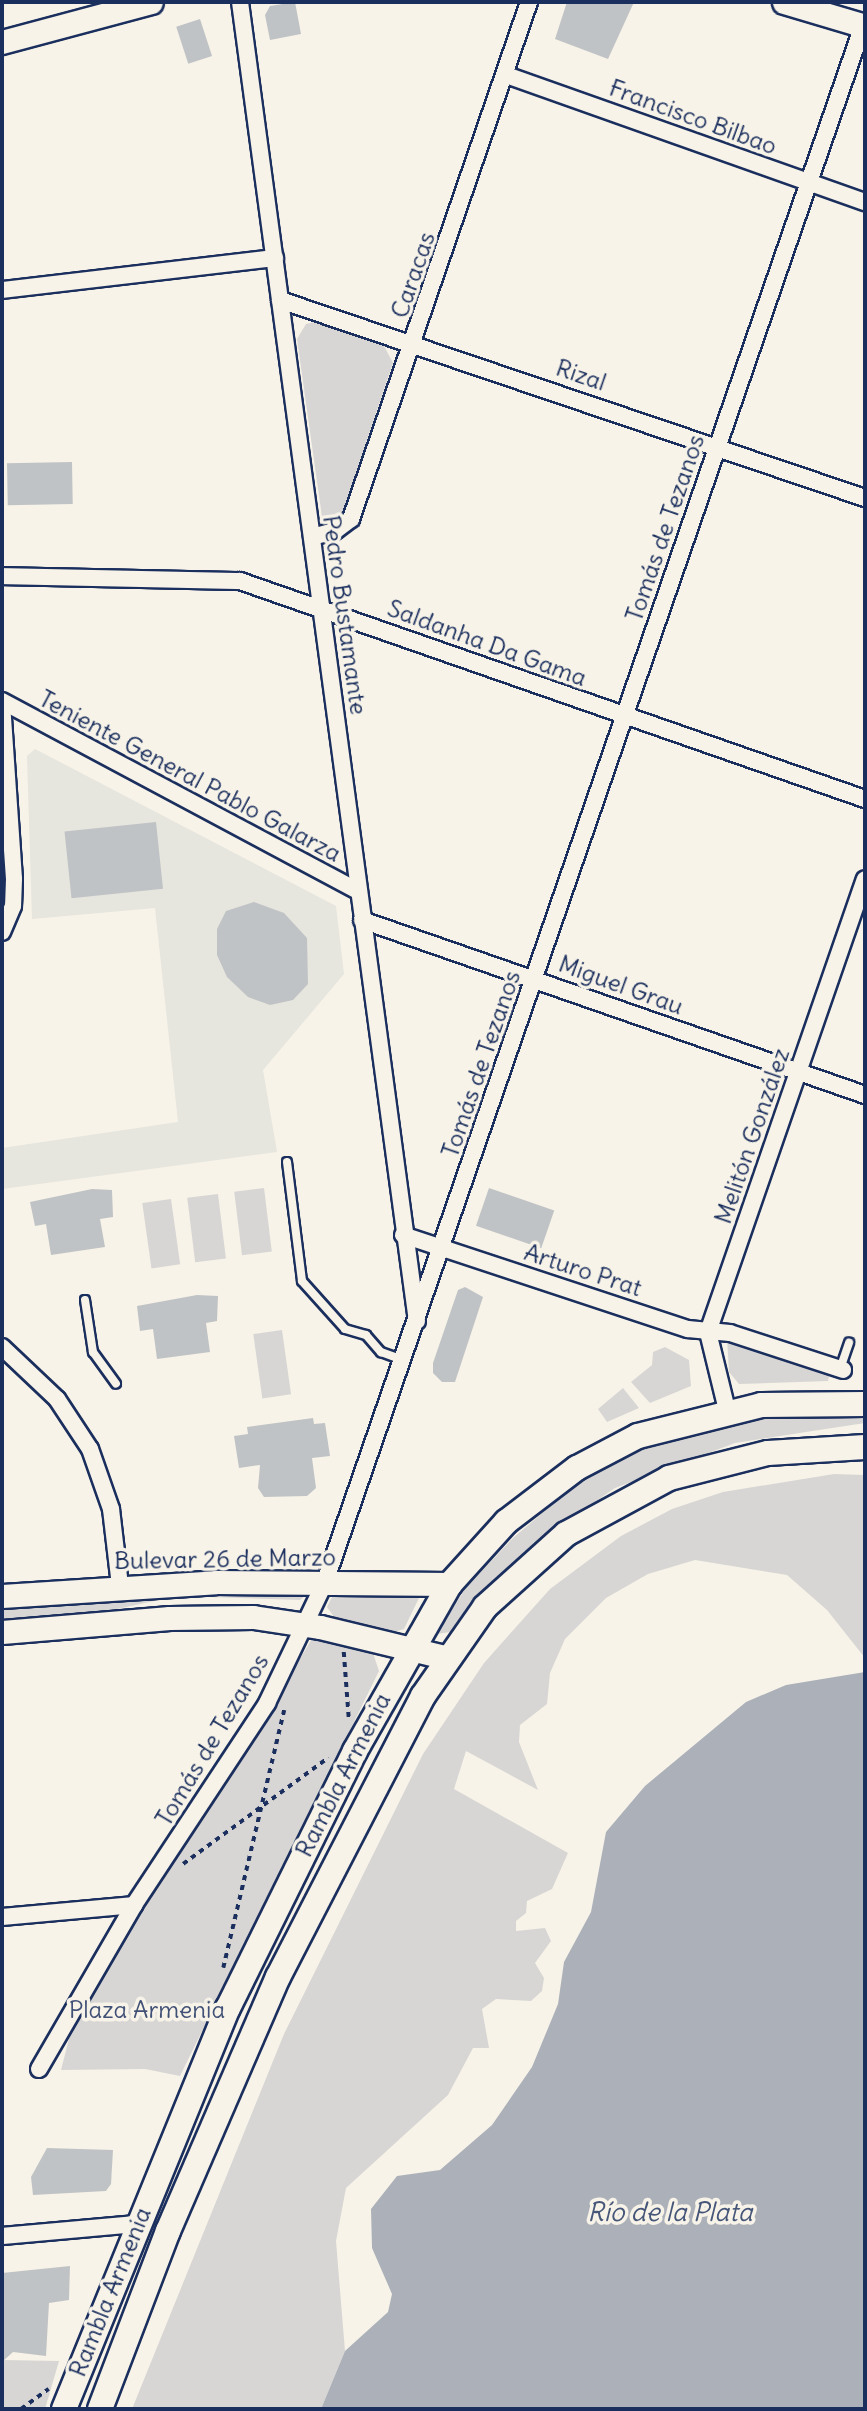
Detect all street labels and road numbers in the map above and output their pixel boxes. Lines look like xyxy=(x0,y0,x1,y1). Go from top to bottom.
street label: Francisco Bilbao xyxy=(605,73,781,161)
street label: Caracas xyxy=(385,228,441,322)
street label: Rizal xyxy=(552,353,610,397)
street label: Tomás de Tezanos xyxy=(620,431,710,625)
street label: Pedro Bustamante xyxy=(317,513,373,717)
street label: Saldanha Da Gama xyxy=(384,594,590,692)
street label: Teniente General Pablo Galarza xyxy=(34,684,346,868)
street label: Miguel Grau xyxy=(555,949,687,1021)
street label: Tomás de Tezanos xyxy=(436,967,526,1161)
street label: Melitón González xyxy=(708,1044,796,1228)
street label: Arturo Prat xyxy=(521,1237,645,1303)
street label: Bulevar 26 de Marzo xyxy=(114,1543,336,1575)
street label: Tomás de Tezanos xyxy=(149,1649,275,1831)
street label: Rambla Armenia xyxy=(289,1688,397,1862)
street label: Rambla Armenia xyxy=(63,2203,157,2381)

